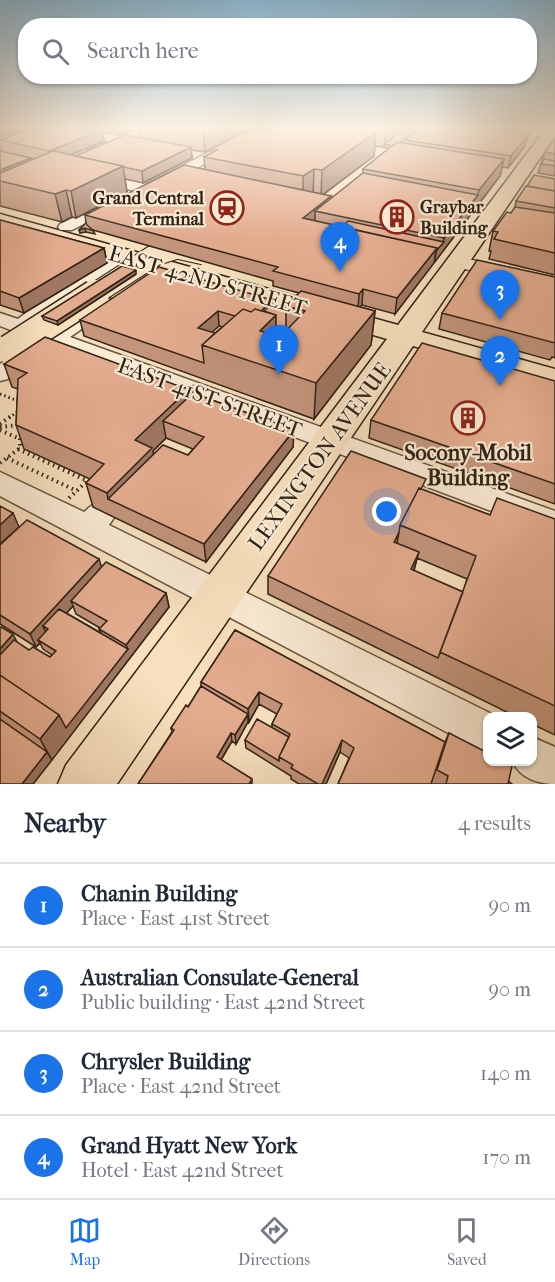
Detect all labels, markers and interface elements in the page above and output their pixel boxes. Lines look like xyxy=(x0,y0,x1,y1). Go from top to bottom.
search box xyxy=(18,18,537,84)
icon: search xyxy=(39,35,72,68)
text: Search here xyxy=(87,38,199,64)
place label: Grand Central Terminal xyxy=(93,188,205,230)
station icon: Grand Central Terminal xyxy=(209,190,245,226)
place label: Graybar Building xyxy=(420,197,489,239)
building icon: Graybar Building xyxy=(379,199,415,235)
pin: 4 xyxy=(320,222,360,272)
street label: EAST 42ND STREET xyxy=(106,240,311,322)
pin: 3 xyxy=(480,270,520,320)
pin: 1 xyxy=(260,326,298,375)
pin: 2 xyxy=(480,336,520,386)
street label: EAST 41ST STREET xyxy=(114,353,306,444)
street label: LEXINGTON AVENUE xyxy=(243,358,397,556)
building icon: Socony-Mobil Building xyxy=(450,400,486,436)
place label: Socony-Mobil Building xyxy=(404,440,533,491)
your location xyxy=(372,497,401,526)
map controls xyxy=(483,712,537,766)
button: layers xyxy=(483,712,537,766)
text: Nearby xyxy=(24,808,106,839)
text: 4 results xyxy=(458,812,531,835)
text: Chanin Building xyxy=(81,881,237,907)
text: 1 xyxy=(40,894,47,917)
text: 90 m xyxy=(489,894,531,917)
text: Place · East 41st Street xyxy=(81,907,270,930)
text: Australian Consulate-General xyxy=(81,965,359,991)
text: 2 xyxy=(38,978,49,1001)
text: 90 m xyxy=(489,978,531,1001)
text: Public building · East 42nd Street xyxy=(81,991,366,1014)
text: Chrysler Building xyxy=(81,1049,250,1075)
text: 3 xyxy=(39,1062,48,1085)
text: 140 m xyxy=(480,1062,531,1085)
text: Place · East 42nd Street xyxy=(81,1075,281,1098)
text: Grand Hyatt New York xyxy=(81,1133,297,1159)
text: 4 xyxy=(38,1146,49,1169)
text: 170 m xyxy=(482,1146,531,1169)
text: Hotel · East 42nd Street xyxy=(81,1159,284,1182)
tab: Map xyxy=(68,1214,101,1269)
tab: Directions xyxy=(238,1214,310,1269)
tab: Saved xyxy=(447,1214,487,1269)

